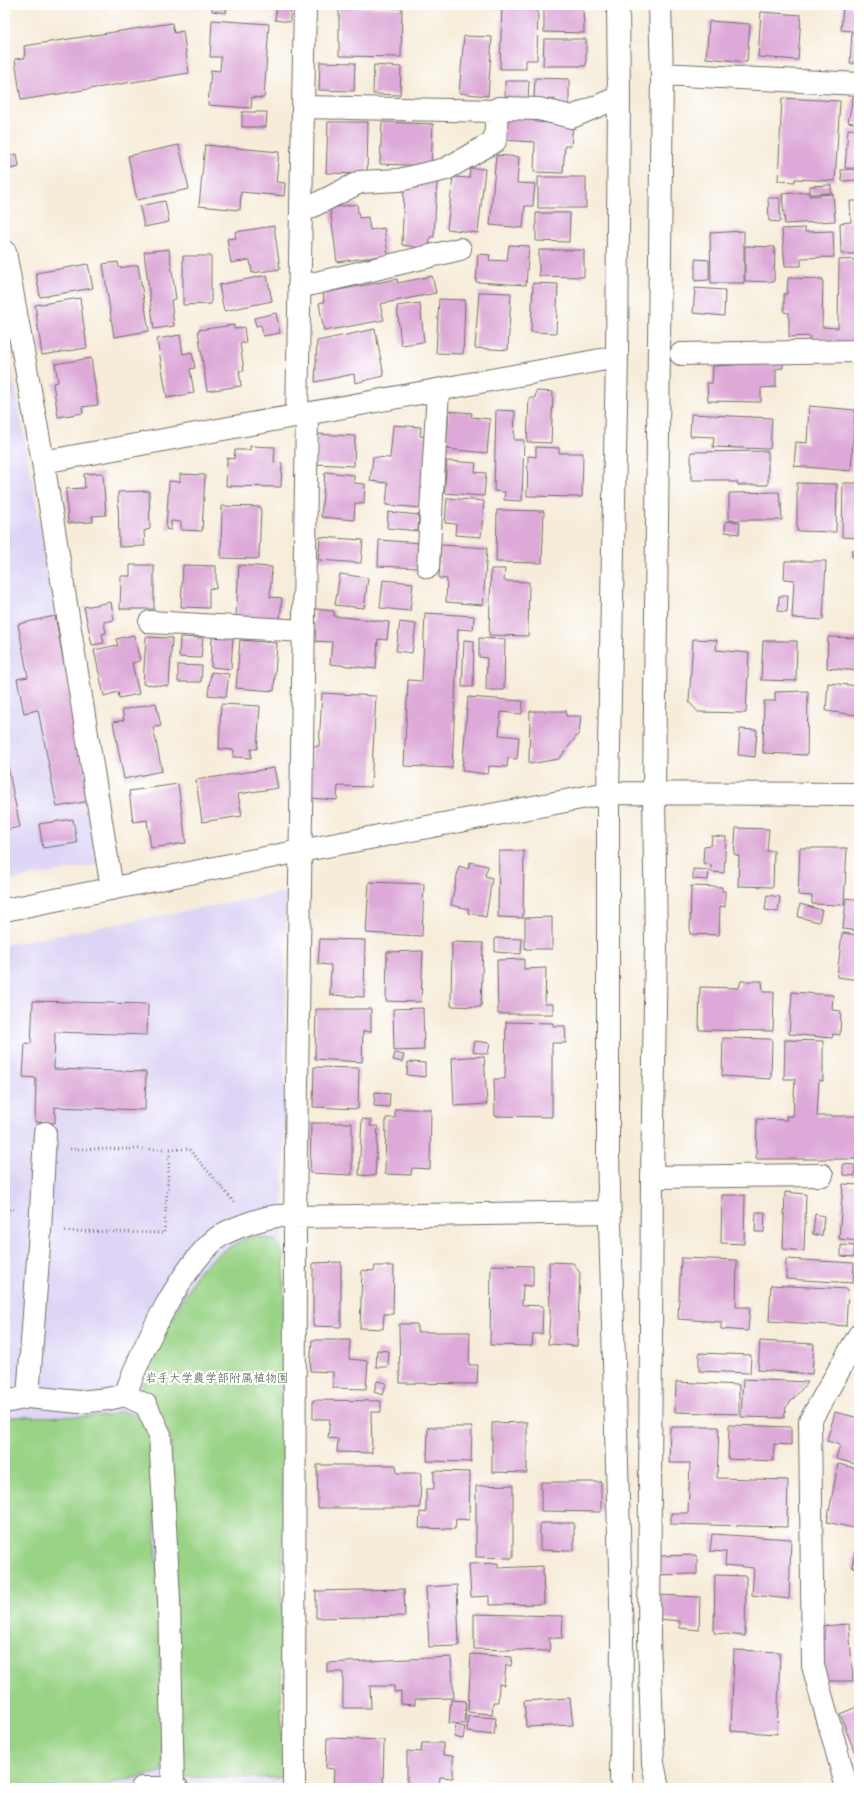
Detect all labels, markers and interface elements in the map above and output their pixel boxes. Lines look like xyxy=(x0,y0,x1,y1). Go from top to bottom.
park label: 岩手大学農学部附属植物園 xyxy=(145,1371,289,1386)

